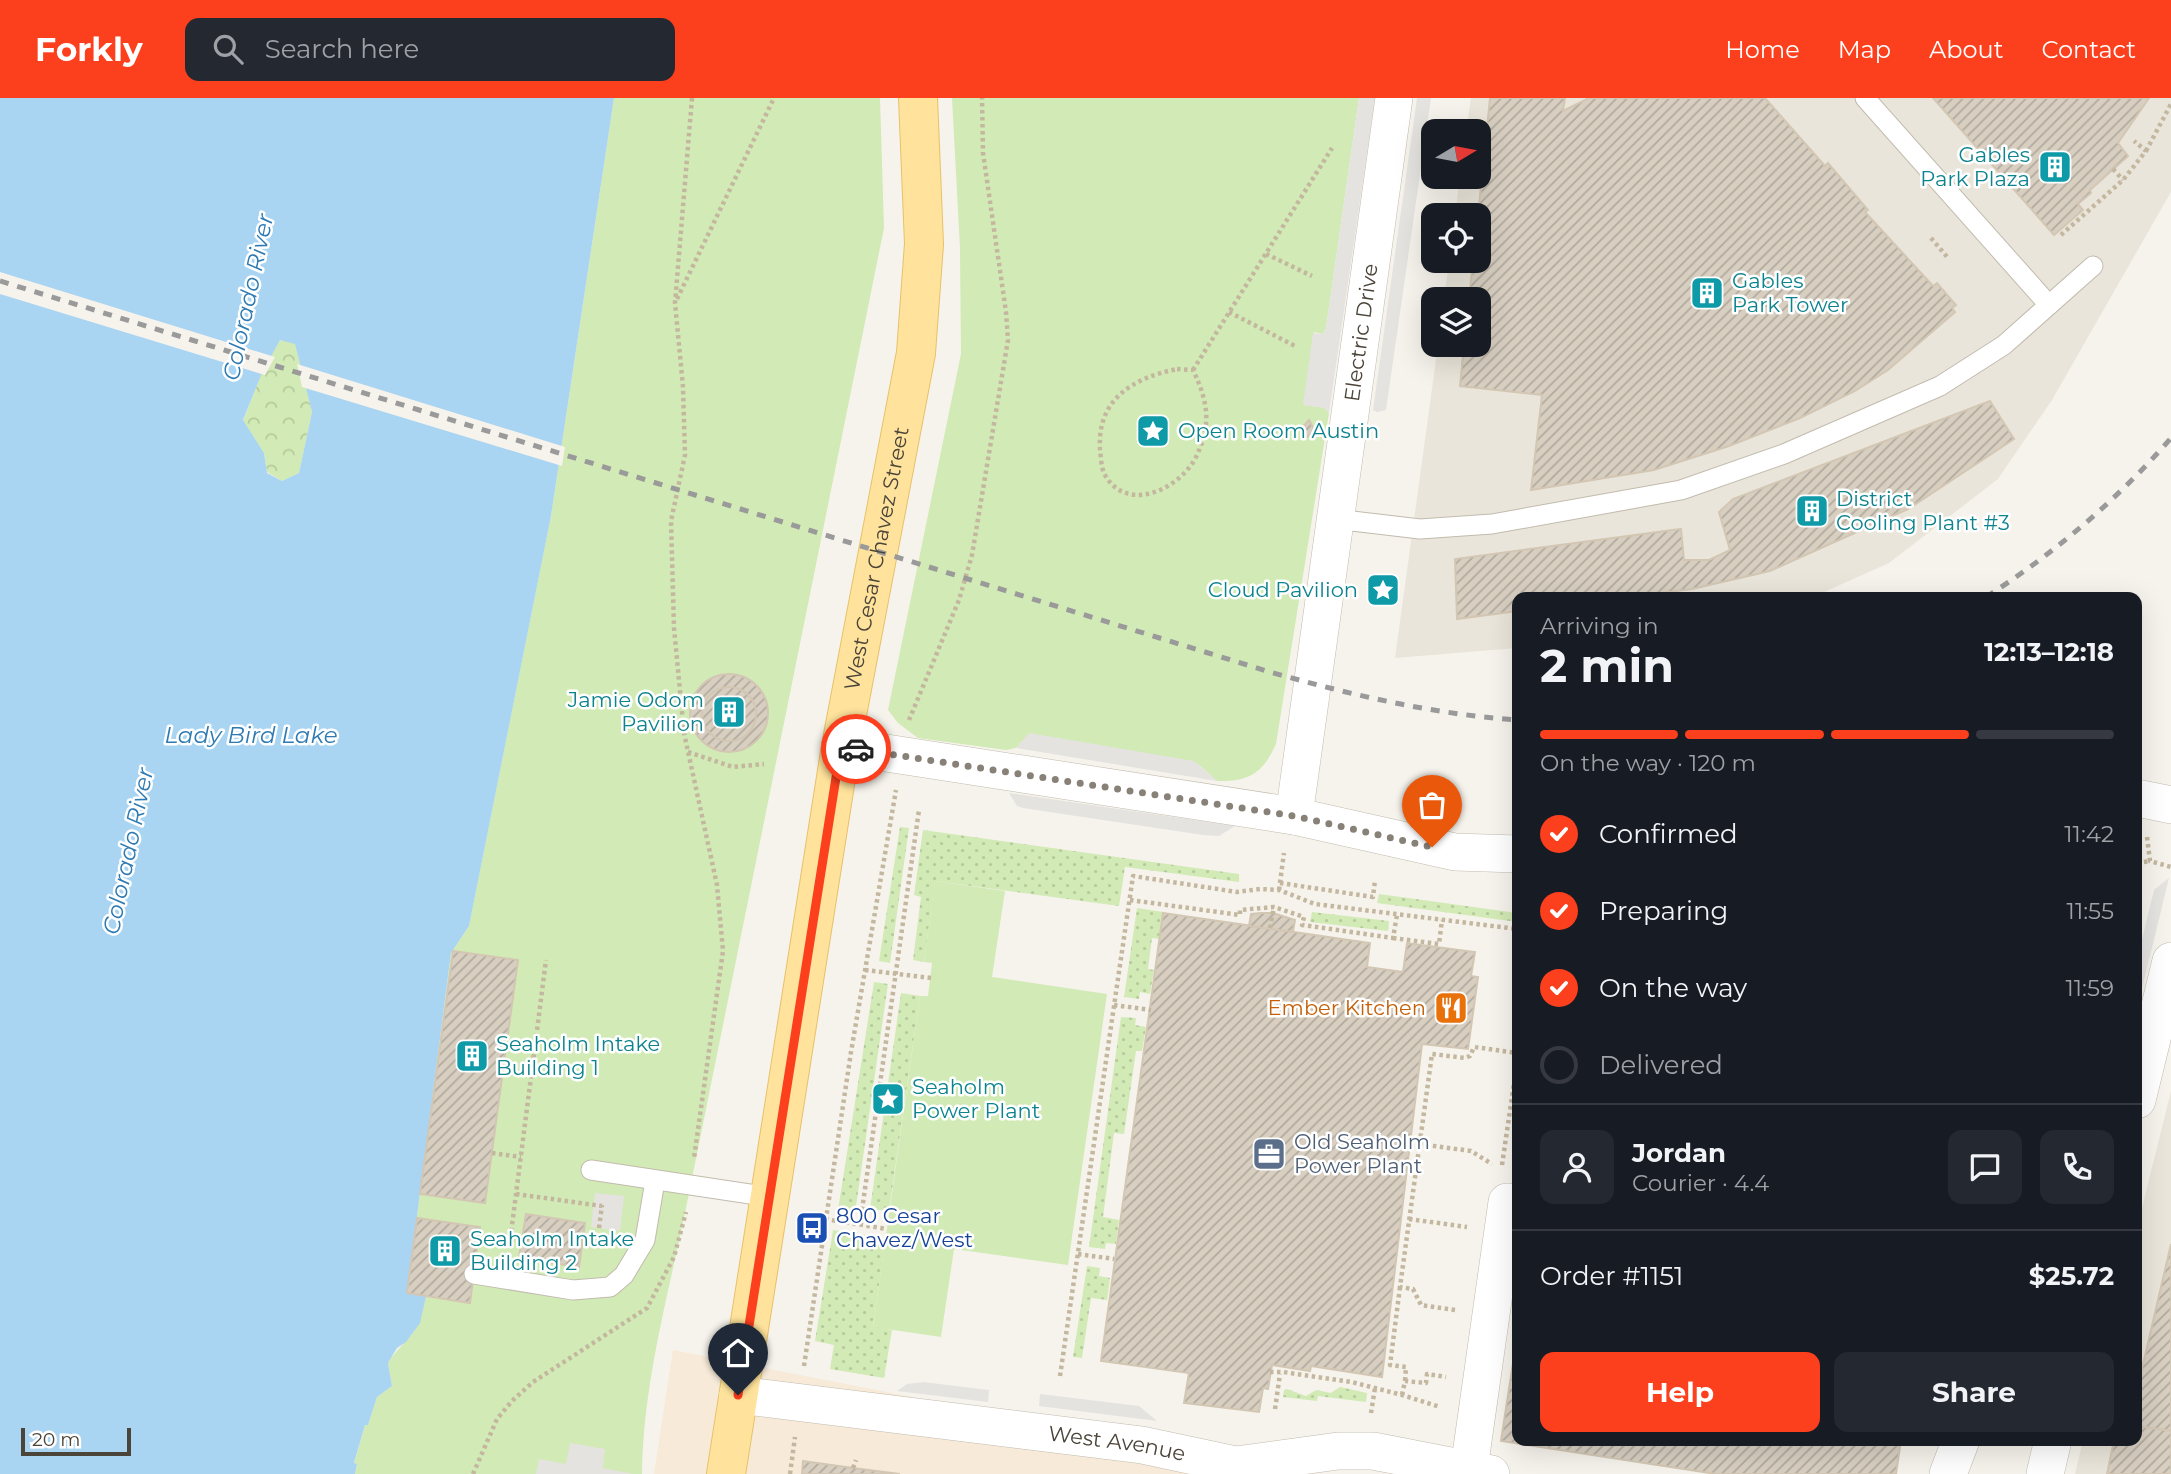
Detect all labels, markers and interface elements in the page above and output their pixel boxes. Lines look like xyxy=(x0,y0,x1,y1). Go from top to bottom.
search box xyxy=(185,18,675,81)
text: Forkly xyxy=(35,29,143,69)
icon: search xyxy=(209,30,247,68)
text: Search here xyxy=(265,33,419,65)
text: Home xyxy=(1725,35,1800,64)
text: Map xyxy=(1838,35,1891,64)
text: About xyxy=(1929,35,2003,64)
text: Contact xyxy=(2041,35,2136,64)
north arrow xyxy=(1421,119,1491,189)
map controls xyxy=(1421,119,1491,357)
place label: Gables Park Plaza xyxy=(1920,142,2030,191)
building icon: Gables Park Plaza xyxy=(2036,148,2074,186)
button: locate xyxy=(1421,203,1491,273)
water label: Colorado River xyxy=(217,210,279,383)
street label: Electric Drive xyxy=(1339,262,1383,403)
place label: Gables Park Tower xyxy=(1732,268,1848,317)
building icon: Gables Park Tower xyxy=(1688,274,1726,312)
button: layers xyxy=(1421,287,1491,357)
place icon: Open Room Austin xyxy=(1134,412,1172,450)
place label: Open Room Austin xyxy=(1178,418,1379,443)
street label: West Cesar Chavez Street xyxy=(839,425,914,692)
place label: District Cooling Plant #3 xyxy=(1836,486,2010,535)
building icon: District Cooling Plant #3 xyxy=(1793,492,1831,530)
place icon: Cloud Pavilion xyxy=(1364,571,1402,609)
place label: Cloud Pavilion xyxy=(1208,577,1358,602)
text: Arriving in xyxy=(1540,612,1659,640)
text: 12:13–12:18 xyxy=(1984,636,2114,668)
text: 2 min xyxy=(1540,637,1674,694)
place label: Jamie Odom Pavilion xyxy=(567,687,704,736)
building icon: Jamie Odom Pavilion xyxy=(710,693,748,731)
courier xyxy=(821,714,891,784)
water label: Lady Bird Lake xyxy=(164,721,338,749)
icon: car xyxy=(837,730,875,768)
text: On the way · 120 m xyxy=(1540,749,1756,777)
water label: Colorado River xyxy=(97,764,159,937)
pin xyxy=(1402,775,1462,847)
icon: bag xyxy=(1413,786,1451,824)
icon: check xyxy=(1540,815,1578,853)
text: Confirmed xyxy=(1599,818,1738,850)
text: 11:42 xyxy=(2064,820,2114,848)
icon: check xyxy=(1540,892,1578,930)
text: Preparing xyxy=(1599,895,1728,927)
text: 11:55 xyxy=(2067,897,2114,925)
icon: check xyxy=(1540,969,1578,1007)
text: On the way xyxy=(1599,972,1747,1004)
text: 11:59 xyxy=(2065,974,2114,1002)
restaurant icon: Ember Kitchen xyxy=(1432,989,1470,1027)
place label: Ember Kitchen xyxy=(1268,995,1426,1020)
place label: Seaholm Intake Building 1 xyxy=(496,1031,660,1080)
building icon: Seaholm Intake Building 1 xyxy=(453,1037,491,1075)
text: Delivered xyxy=(1599,1049,1723,1081)
place label: Seaholm Power Plant xyxy=(912,1074,1040,1123)
place icon: Seaholm Power Plant xyxy=(869,1080,907,1118)
place label: Old Seaholm Power Plant xyxy=(1294,1129,1430,1178)
button: person xyxy=(1540,1130,1614,1204)
button: chat xyxy=(1948,1130,2022,1204)
button: phone xyxy=(2040,1130,2114,1204)
office icon: Old Seaholm Power Plant xyxy=(1250,1135,1288,1173)
text: Jordan xyxy=(1632,1137,1726,1169)
text: Courier · 4.4 xyxy=(1632,1169,1769,1197)
place label: 800 Cesar Chavez/West xyxy=(836,1203,973,1252)
bus stop icon: 800 Cesar Chavez/West xyxy=(793,1209,831,1247)
place label: Seaholm Intake Building 2 xyxy=(470,1226,634,1275)
building icon: Seaholm Intake Building 2 xyxy=(426,1232,464,1270)
text: Order #1151 xyxy=(1540,1260,1683,1292)
text: $25.72 xyxy=(2029,1260,2114,1292)
pin xyxy=(708,1323,768,1395)
icon: home xyxy=(719,1334,757,1372)
button: Help xyxy=(1540,1352,1820,1432)
button: Share xyxy=(1834,1352,2114,1432)
street label: West Avenue xyxy=(1047,1421,1188,1466)
scale bar xyxy=(21,1425,131,1457)
text: 20 m xyxy=(32,1428,80,1451)

